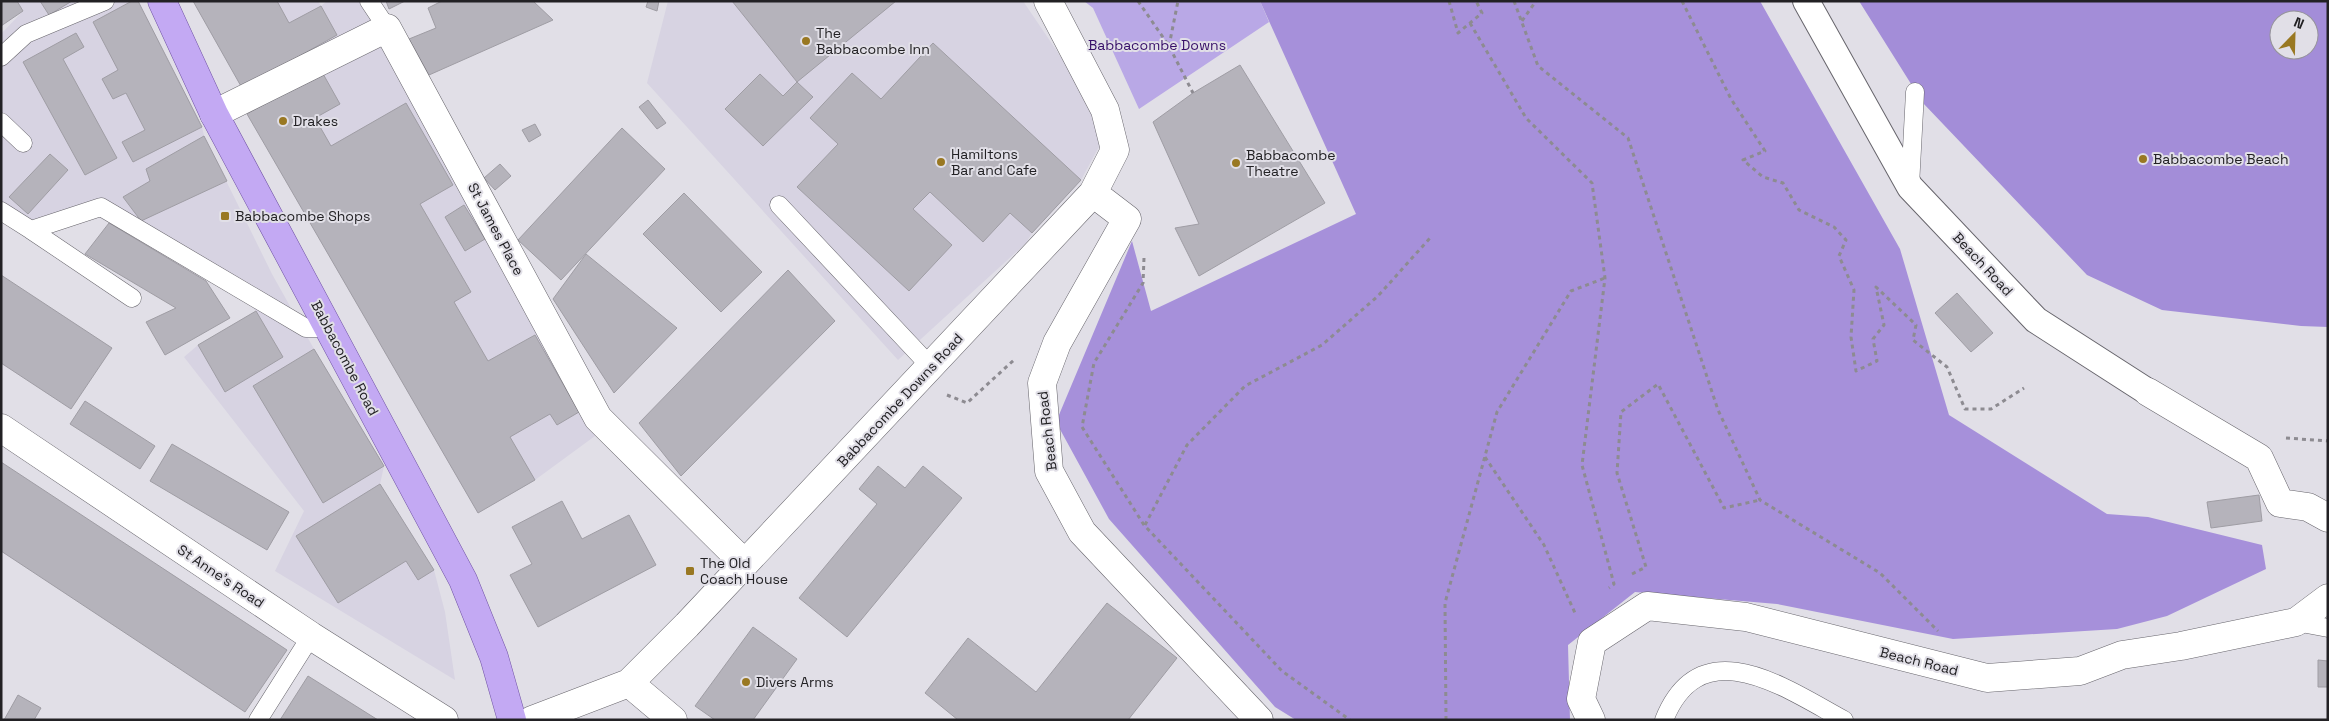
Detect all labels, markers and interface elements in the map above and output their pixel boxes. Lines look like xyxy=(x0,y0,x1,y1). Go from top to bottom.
north arrow xyxy=(2269,10,2319,60)
text: N xyxy=(2291,13,2307,33)
place label: The Babbacombe Inn xyxy=(816,24,930,58)
marker: The Babbacombe Inn xyxy=(800,35,812,47)
park label: Babbacombe Downs xyxy=(1088,36,1226,54)
place label: Drakes xyxy=(293,112,338,130)
marker: Drakes xyxy=(277,115,289,127)
place label: Hamiltons Bar and Cafe xyxy=(951,145,1037,179)
place label: Babbacombe Theatre xyxy=(1246,146,1336,180)
place label: Babbacombe Beach xyxy=(2153,150,2289,168)
marker: Babbacombe Beach xyxy=(2137,153,2149,165)
marker: Hamiltons Bar and Cafe xyxy=(935,156,947,168)
marker: Babbacombe Theatre xyxy=(1230,157,1242,169)
street label: St James Place xyxy=(464,180,528,278)
place label: Babbacombe Shops xyxy=(235,207,370,225)
marker: Babbacombe Shops xyxy=(219,210,231,222)
street label: Beach Road xyxy=(1949,228,2017,300)
street label: Babbacombe Road xyxy=(307,297,383,419)
street label: Babbacombe Downs Road xyxy=(833,329,967,471)
street label: Beach Road xyxy=(1033,390,1061,472)
street label: St Anne's Road xyxy=(174,540,268,612)
place label: The Old Coach House xyxy=(700,554,788,588)
marker: The Old Coach House xyxy=(684,565,696,577)
street label: Beach Road xyxy=(1878,643,1960,679)
place label: Divers Arms xyxy=(756,673,834,691)
marker: Divers Arms xyxy=(740,676,752,688)

